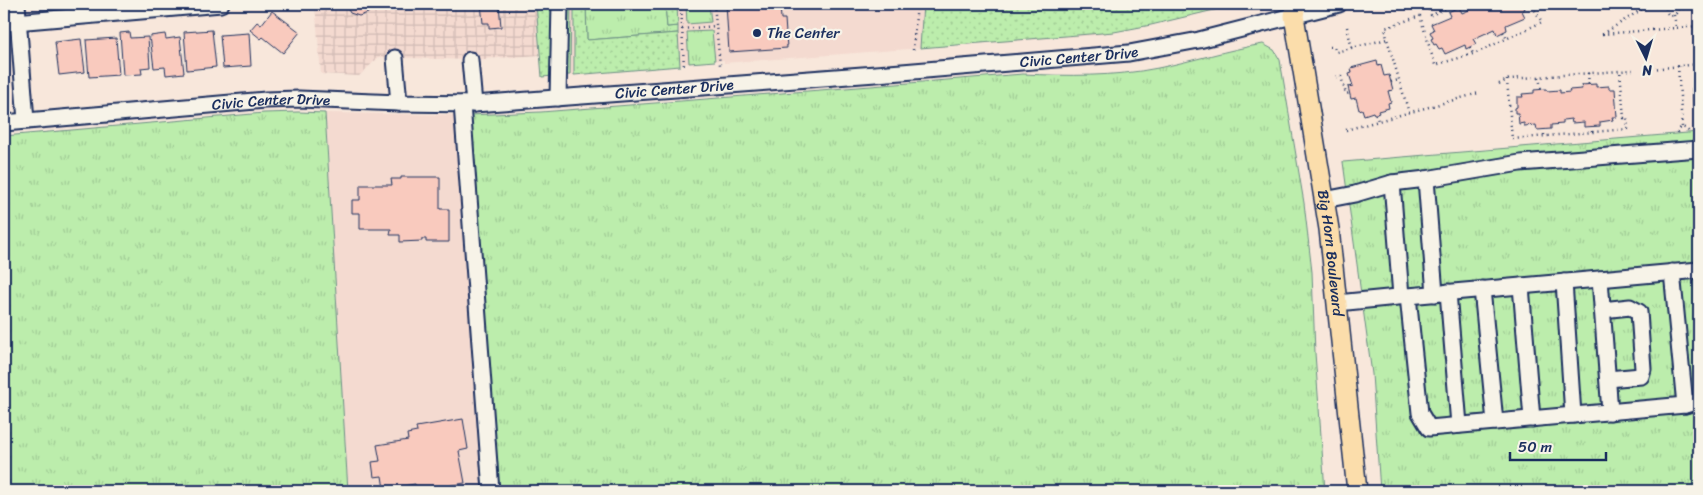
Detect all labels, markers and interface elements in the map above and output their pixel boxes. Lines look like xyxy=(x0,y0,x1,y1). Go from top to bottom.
place label: The Center xyxy=(767,20,840,46)
marker: The Center xyxy=(751,27,763,39)
north arrow xyxy=(1620,32,1670,82)
street label: Civic Center Drive xyxy=(1019,39,1140,75)
text: N xyxy=(1641,57,1654,83)
street label: Civic Center Drive xyxy=(614,72,734,106)
street label: Civic Center Drive xyxy=(211,86,331,118)
street label: Big Horn Boulevard xyxy=(1310,188,1351,319)
scale bar xyxy=(1510,430,1607,462)
text: 50 m xyxy=(1518,434,1553,460)

